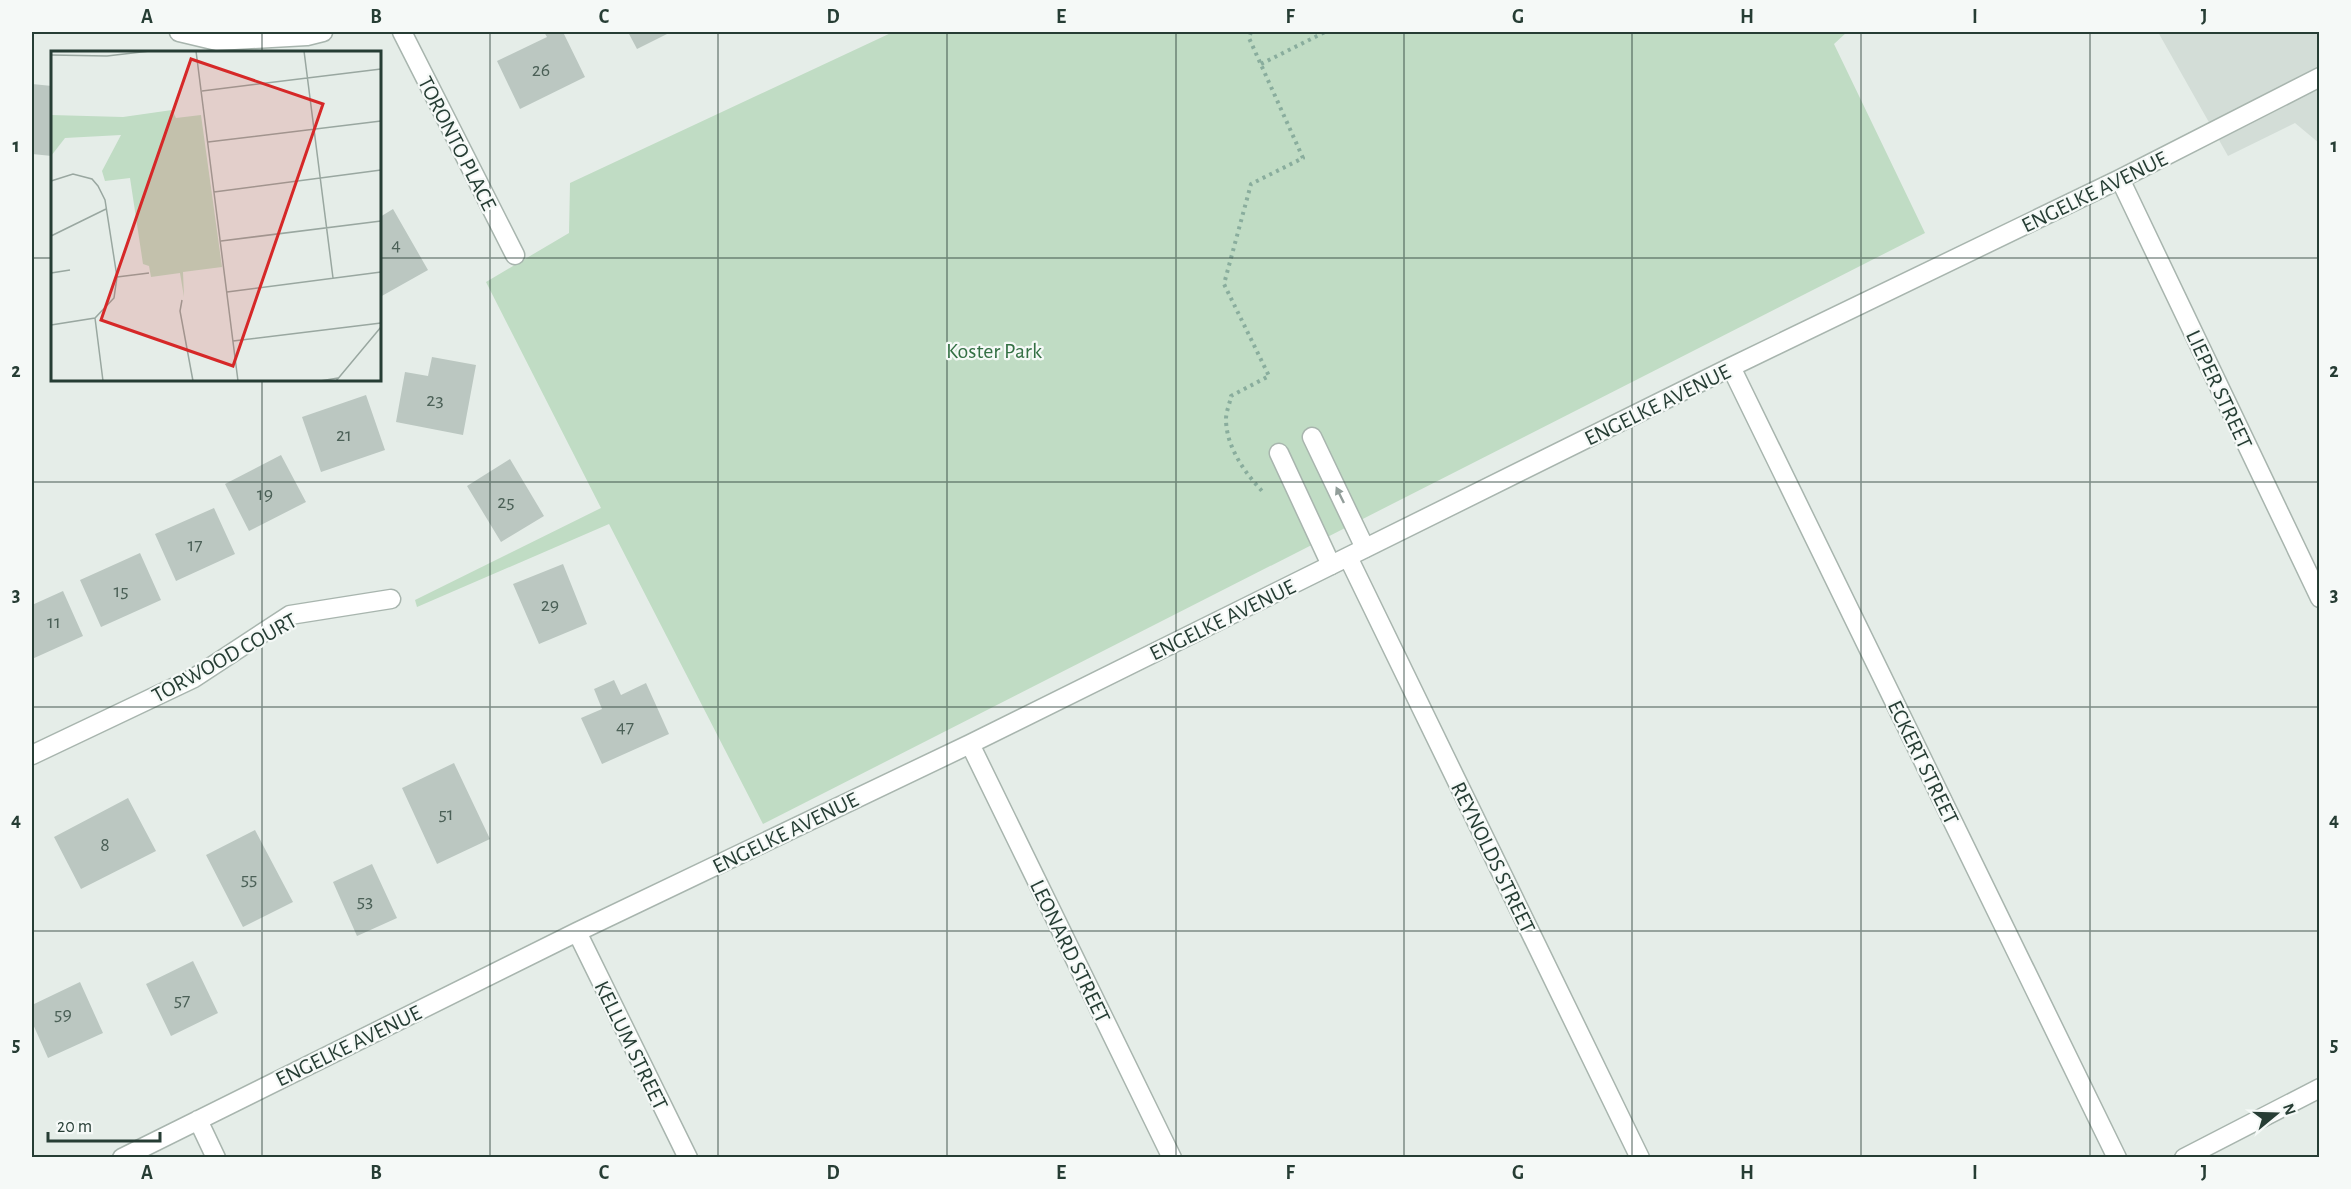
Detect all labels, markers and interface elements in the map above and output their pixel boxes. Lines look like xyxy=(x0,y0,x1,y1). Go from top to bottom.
text: A xyxy=(141,7,153,27)
text: B xyxy=(370,7,382,27)
text: C xyxy=(599,7,610,27)
text: D xyxy=(826,7,840,27)
text: E xyxy=(1056,7,1066,27)
text: F xyxy=(1285,7,1295,27)
text: G xyxy=(1512,7,1524,27)
text: H xyxy=(1740,7,1754,27)
text: I xyxy=(1972,7,1978,27)
text: J xyxy=(2201,7,2207,27)
inset map xyxy=(51,51,381,381)
house number: 26 xyxy=(532,60,550,80)
street label: TORONTO PLACE xyxy=(414,73,500,214)
text: 1 xyxy=(12,136,20,156)
text: 1 xyxy=(2330,136,2338,156)
street label: ENGELKE AVENUE xyxy=(2018,147,2171,237)
house number: 4 xyxy=(391,235,401,255)
street label: LIEPER STREET xyxy=(2182,327,2256,453)
park label: Koster Park xyxy=(946,340,1042,362)
street label: ENGELKE AVENUE xyxy=(1581,360,1734,450)
text: 2 xyxy=(11,361,21,381)
text: 2 xyxy=(2329,361,2339,381)
house number: 23 xyxy=(426,390,444,410)
house number: 21 xyxy=(336,425,352,445)
house number: 19 xyxy=(257,484,273,504)
one-way arrow xyxy=(1335,487,1345,504)
house number: 25 xyxy=(497,492,515,512)
house number: 17 xyxy=(187,535,203,555)
street label: ENGELKE AVENUE xyxy=(1146,575,1299,665)
house number: 15 xyxy=(113,581,129,601)
text: 3 xyxy=(12,585,20,605)
text: 3 xyxy=(2330,585,2338,605)
house number: 29 xyxy=(541,595,559,615)
street label: TORWOOD COURT xyxy=(148,609,301,707)
house number: 11 xyxy=(47,612,61,632)
street label: ECKERT STREET xyxy=(1884,697,1963,828)
house number: 47 xyxy=(616,717,634,737)
street label: REYNOLDS STREET xyxy=(1447,778,1539,937)
street label: ENGELKE AVENUE xyxy=(709,788,862,878)
house number: 51 xyxy=(438,804,454,824)
text: 4 xyxy=(11,810,21,830)
text: 4 xyxy=(2329,810,2339,830)
house number: 8 xyxy=(100,835,110,855)
house number: 55 xyxy=(241,869,257,889)
street label: LEONARD STREET xyxy=(1026,876,1114,1027)
house number: 53 xyxy=(357,891,373,911)
street label: KELLUM STREET xyxy=(590,977,672,1114)
house number: 57 xyxy=(174,990,190,1010)
street label: ENGELKE AVENUE xyxy=(272,1001,425,1091)
house number: 59 xyxy=(54,1004,72,1024)
text: 5 xyxy=(12,1035,20,1055)
text: 5 xyxy=(2330,1035,2338,1055)
north arrow xyxy=(2246,1084,2306,1144)
text: N xyxy=(2280,1102,2299,1117)
scale bar xyxy=(48,1105,160,1143)
text: 20 m xyxy=(57,1118,92,1136)
text: A xyxy=(141,1163,153,1183)
text: B xyxy=(370,1163,382,1183)
text: C xyxy=(599,1163,610,1183)
text: D xyxy=(826,1163,840,1183)
text: E xyxy=(1056,1163,1066,1183)
text: F xyxy=(1285,1163,1295,1183)
text: G xyxy=(1512,1163,1524,1183)
text: H xyxy=(1740,1163,1754,1183)
text: I xyxy=(1972,1163,1978,1183)
text: J xyxy=(2201,1163,2207,1183)

